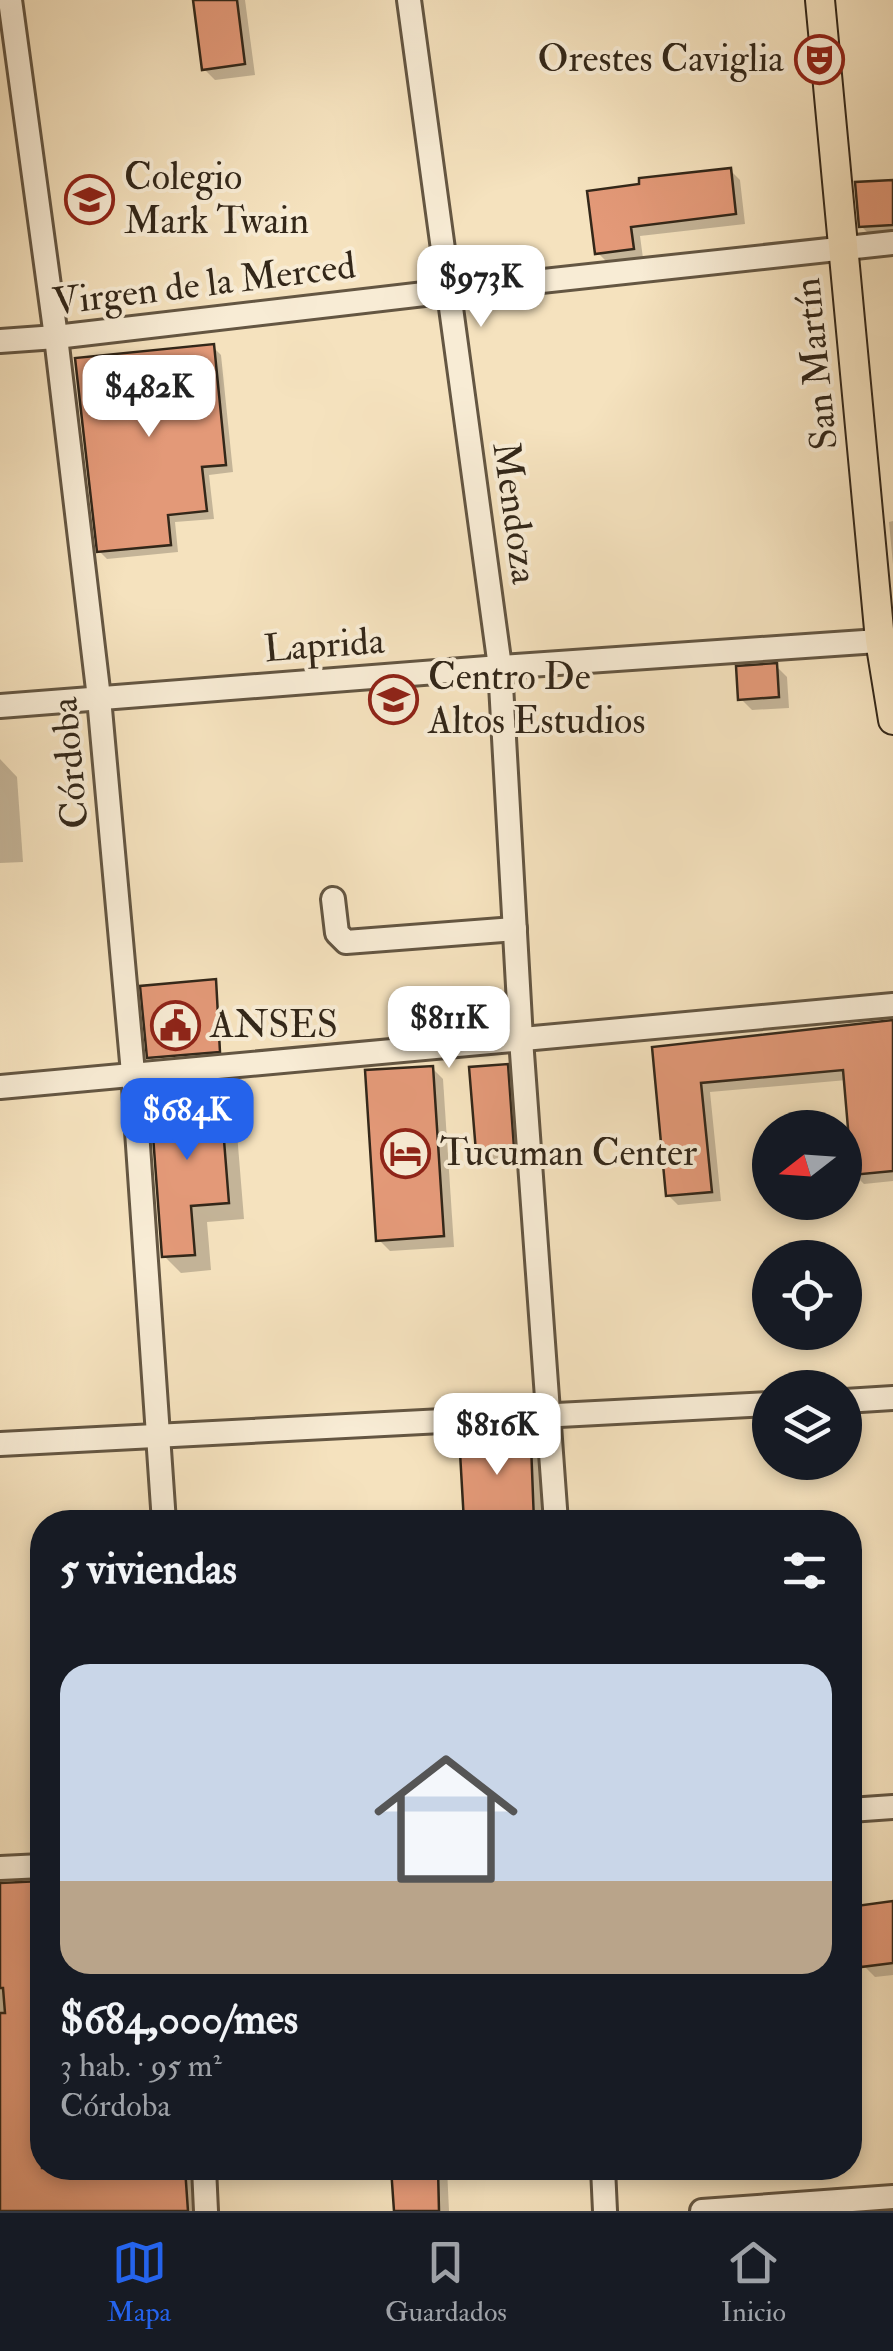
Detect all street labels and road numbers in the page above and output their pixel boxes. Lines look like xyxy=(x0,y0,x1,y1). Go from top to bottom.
street label: Virgen de la Merced xyxy=(50,242,359,326)
street label: San Martín xyxy=(783,276,849,452)
street label: Mendoza xyxy=(481,439,549,587)
street label: Laprida xyxy=(262,617,386,673)
street label: Córdoba xyxy=(40,695,100,831)

